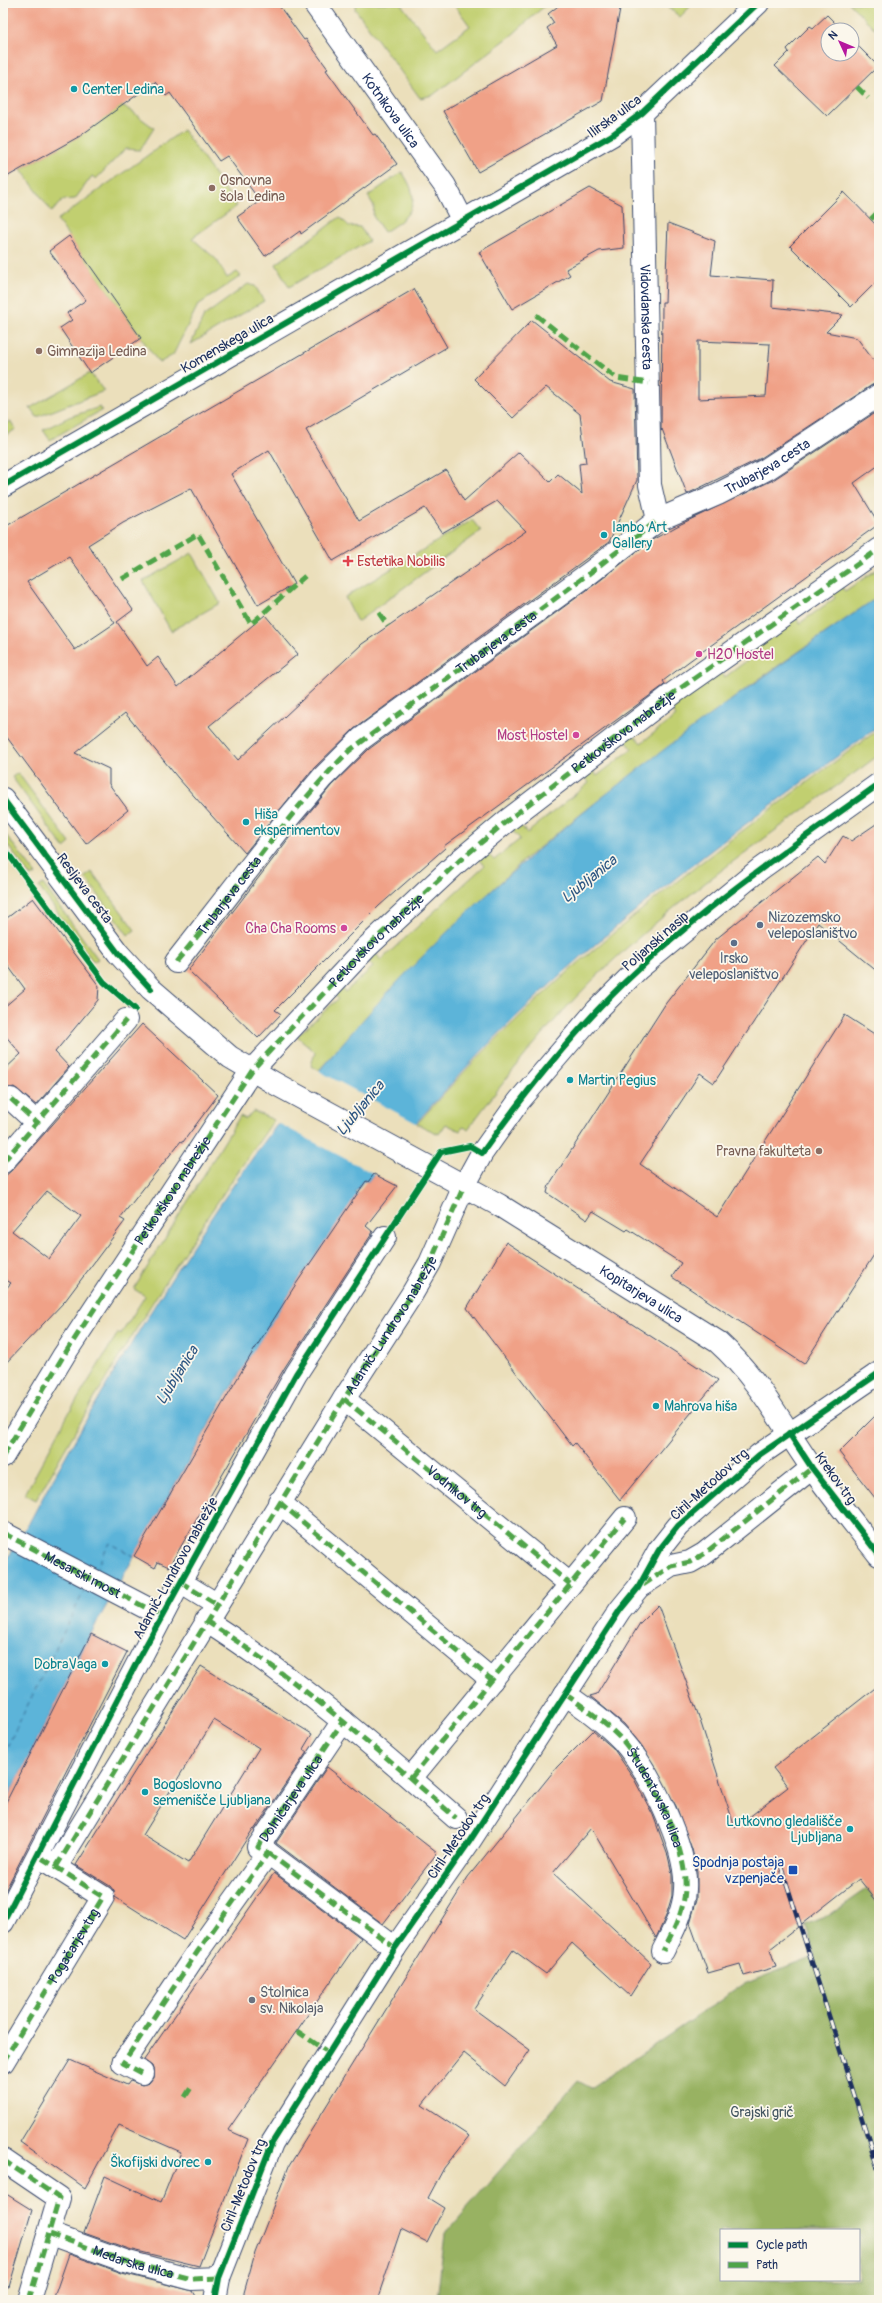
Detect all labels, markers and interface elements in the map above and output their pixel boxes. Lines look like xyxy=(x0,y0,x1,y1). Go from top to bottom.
north arrow xyxy=(820,22,860,62)
text: N xyxy=(826,28,841,43)
street label: Kotnikova ulica xyxy=(358,70,423,151)
place label: Center Ledina xyxy=(82,81,164,98)
marker: Center Ledina xyxy=(69,84,79,94)
street label: Ilirska ulica xyxy=(584,91,645,142)
place label: Osnovna šola Ledina xyxy=(220,172,285,205)
marker: Osnovna šola Ledina xyxy=(207,183,217,193)
street label: Vidovdanska cesta xyxy=(636,264,656,370)
street label: Komenskega ulica xyxy=(178,310,277,377)
place label: Gimnazija Ledina xyxy=(47,343,147,360)
marker: Gimnazija Ledina xyxy=(34,346,44,356)
street label: Trubarjeva cesta xyxy=(722,435,813,498)
place label: Ianbo Art Gallery xyxy=(612,519,667,552)
marker: Ianbo Art Gallery xyxy=(599,530,609,540)
place label: Estetika Nobilis xyxy=(357,553,446,570)
marker: Estetika Nobilis xyxy=(342,555,354,567)
street label: Trubarjeva cesta xyxy=(453,607,540,678)
place label: H2O Hostel xyxy=(707,646,774,663)
marker: H2O Hostel xyxy=(694,649,704,659)
street label: Petkovškovo nabrežje xyxy=(568,687,679,777)
place label: Most Hostel xyxy=(497,727,568,744)
marker: Most Hostel xyxy=(571,730,581,740)
place label: Hiša eksperimentov xyxy=(254,806,340,839)
marker: Hiša eksperimentov xyxy=(241,817,251,827)
street label: Resljeva cesta xyxy=(53,850,116,927)
water label: Ljubljanica xyxy=(558,851,622,907)
street label: Trubarjeva cesta xyxy=(193,853,266,939)
street label: Petkovškovo nabrežje xyxy=(325,890,428,991)
street label: Poljanski nasip xyxy=(618,907,693,975)
place label: Nizozemsko veleposlaništvo xyxy=(767,909,858,942)
place label: Cha Cha Rooms xyxy=(245,920,337,937)
marker: Nizozemsko veleposlaništvo xyxy=(755,920,765,930)
marker: Cha Cha Rooms xyxy=(339,923,349,933)
marker: Irsko veleposlaništvo xyxy=(729,938,739,948)
place label: Irsko veleposlaništvo xyxy=(688,950,779,983)
place label: Martin Pegius xyxy=(578,1072,657,1089)
marker: Martin Pegius xyxy=(565,1075,575,1085)
water label: Ljubljanica xyxy=(332,1076,389,1140)
street label: Petkovškovo nabrežje xyxy=(131,1133,215,1248)
place label: Pravna fakulteta xyxy=(716,1143,811,1160)
marker: Pravna fakulteta xyxy=(814,1146,824,1156)
street label: Adamič-Lundrovo nabrežje xyxy=(341,1254,441,1398)
street label: Kopitarjeva ulica xyxy=(596,1262,686,1327)
water label: Ljubljanica xyxy=(152,1341,203,1408)
place label: Mahrova hiša xyxy=(664,1398,737,1415)
marker: Mahrova hiša xyxy=(651,1401,661,1411)
street label: Ciril-Metodov trg xyxy=(667,1445,752,1524)
street label: Krekov trg xyxy=(811,1449,860,1508)
street label: Vodnikov trg xyxy=(423,1462,491,1522)
street label: Adamič-Lundrovo nabrežje xyxy=(129,1494,222,1642)
street label: Mesarski most xyxy=(41,1548,124,1602)
place label: DobraVaga xyxy=(34,1656,97,1673)
marker: DobraVaga xyxy=(100,1659,110,1669)
street label: Študentovska ulica xyxy=(622,1744,686,1850)
street label: Dolničarjeva ulica xyxy=(256,1752,327,1845)
place label: Bogoslovno semenišče Ljubljana xyxy=(153,1776,271,1809)
marker: Bogoslovno semenišče Ljubljana xyxy=(140,1787,150,1797)
street label: Ciril-Metodov trg xyxy=(424,1790,493,1882)
place label: Lutkovno gledališče Ljubljana xyxy=(726,1813,842,1846)
marker: Lutkovno gledališče Ljubljana xyxy=(845,1824,855,1834)
place label: Spodnja postaja vzpenjače xyxy=(692,1854,784,1887)
marker: Spodnja postaja vzpenjače xyxy=(787,1864,799,1876)
street label: Pogačarjev trg xyxy=(45,1905,103,1987)
place label: Stolnica sv. Nikolaja xyxy=(260,1984,324,2017)
marker: Stolnica sv. Nikolaja xyxy=(247,1995,257,2005)
park label: Grajski grič xyxy=(730,2104,794,2121)
street label: Ciril-Metodov trg xyxy=(217,2136,270,2234)
place label: Škofijski dvorec xyxy=(110,2153,200,2171)
marker: Škofijski dvorec xyxy=(203,2157,213,2167)
legend xyxy=(720,2229,860,2281)
text: Cycle path xyxy=(756,2238,808,2253)
street label: Medarska ulica xyxy=(90,2242,175,2283)
text: Path xyxy=(756,2258,778,2273)

